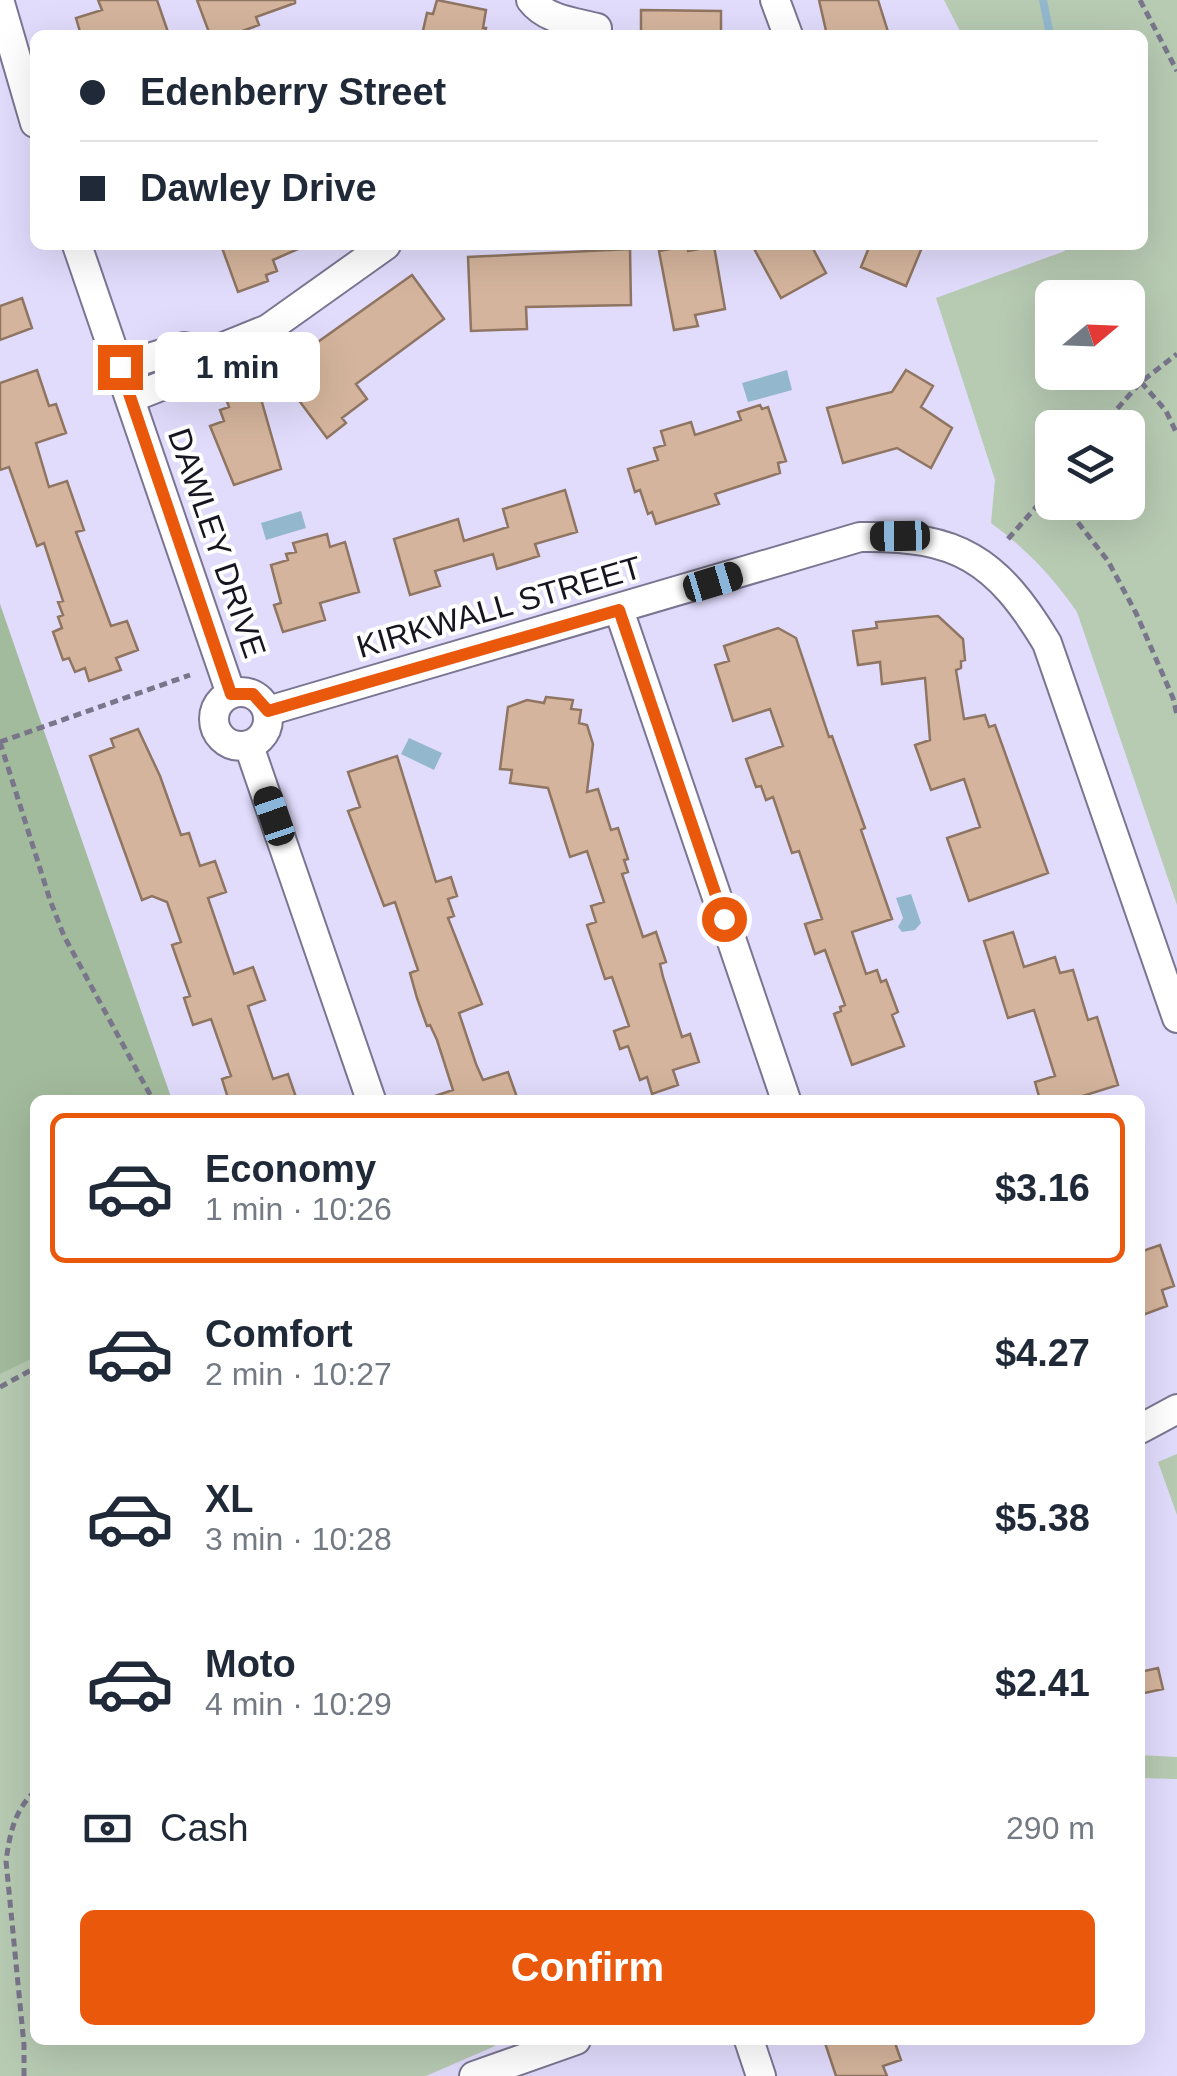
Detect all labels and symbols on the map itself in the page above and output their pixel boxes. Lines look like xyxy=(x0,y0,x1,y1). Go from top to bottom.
north arrow xyxy=(1035,280,1145,390)
callout: 1 min xyxy=(155,332,320,402)
route end xyxy=(98,345,143,390)
street label: DAWLEY DRIVE xyxy=(161,424,273,662)
car xyxy=(870,520,930,552)
street label: KIRKWALL STREET xyxy=(352,549,646,665)
car xyxy=(680,559,746,605)
car xyxy=(250,783,298,849)
route start xyxy=(702,897,747,942)

